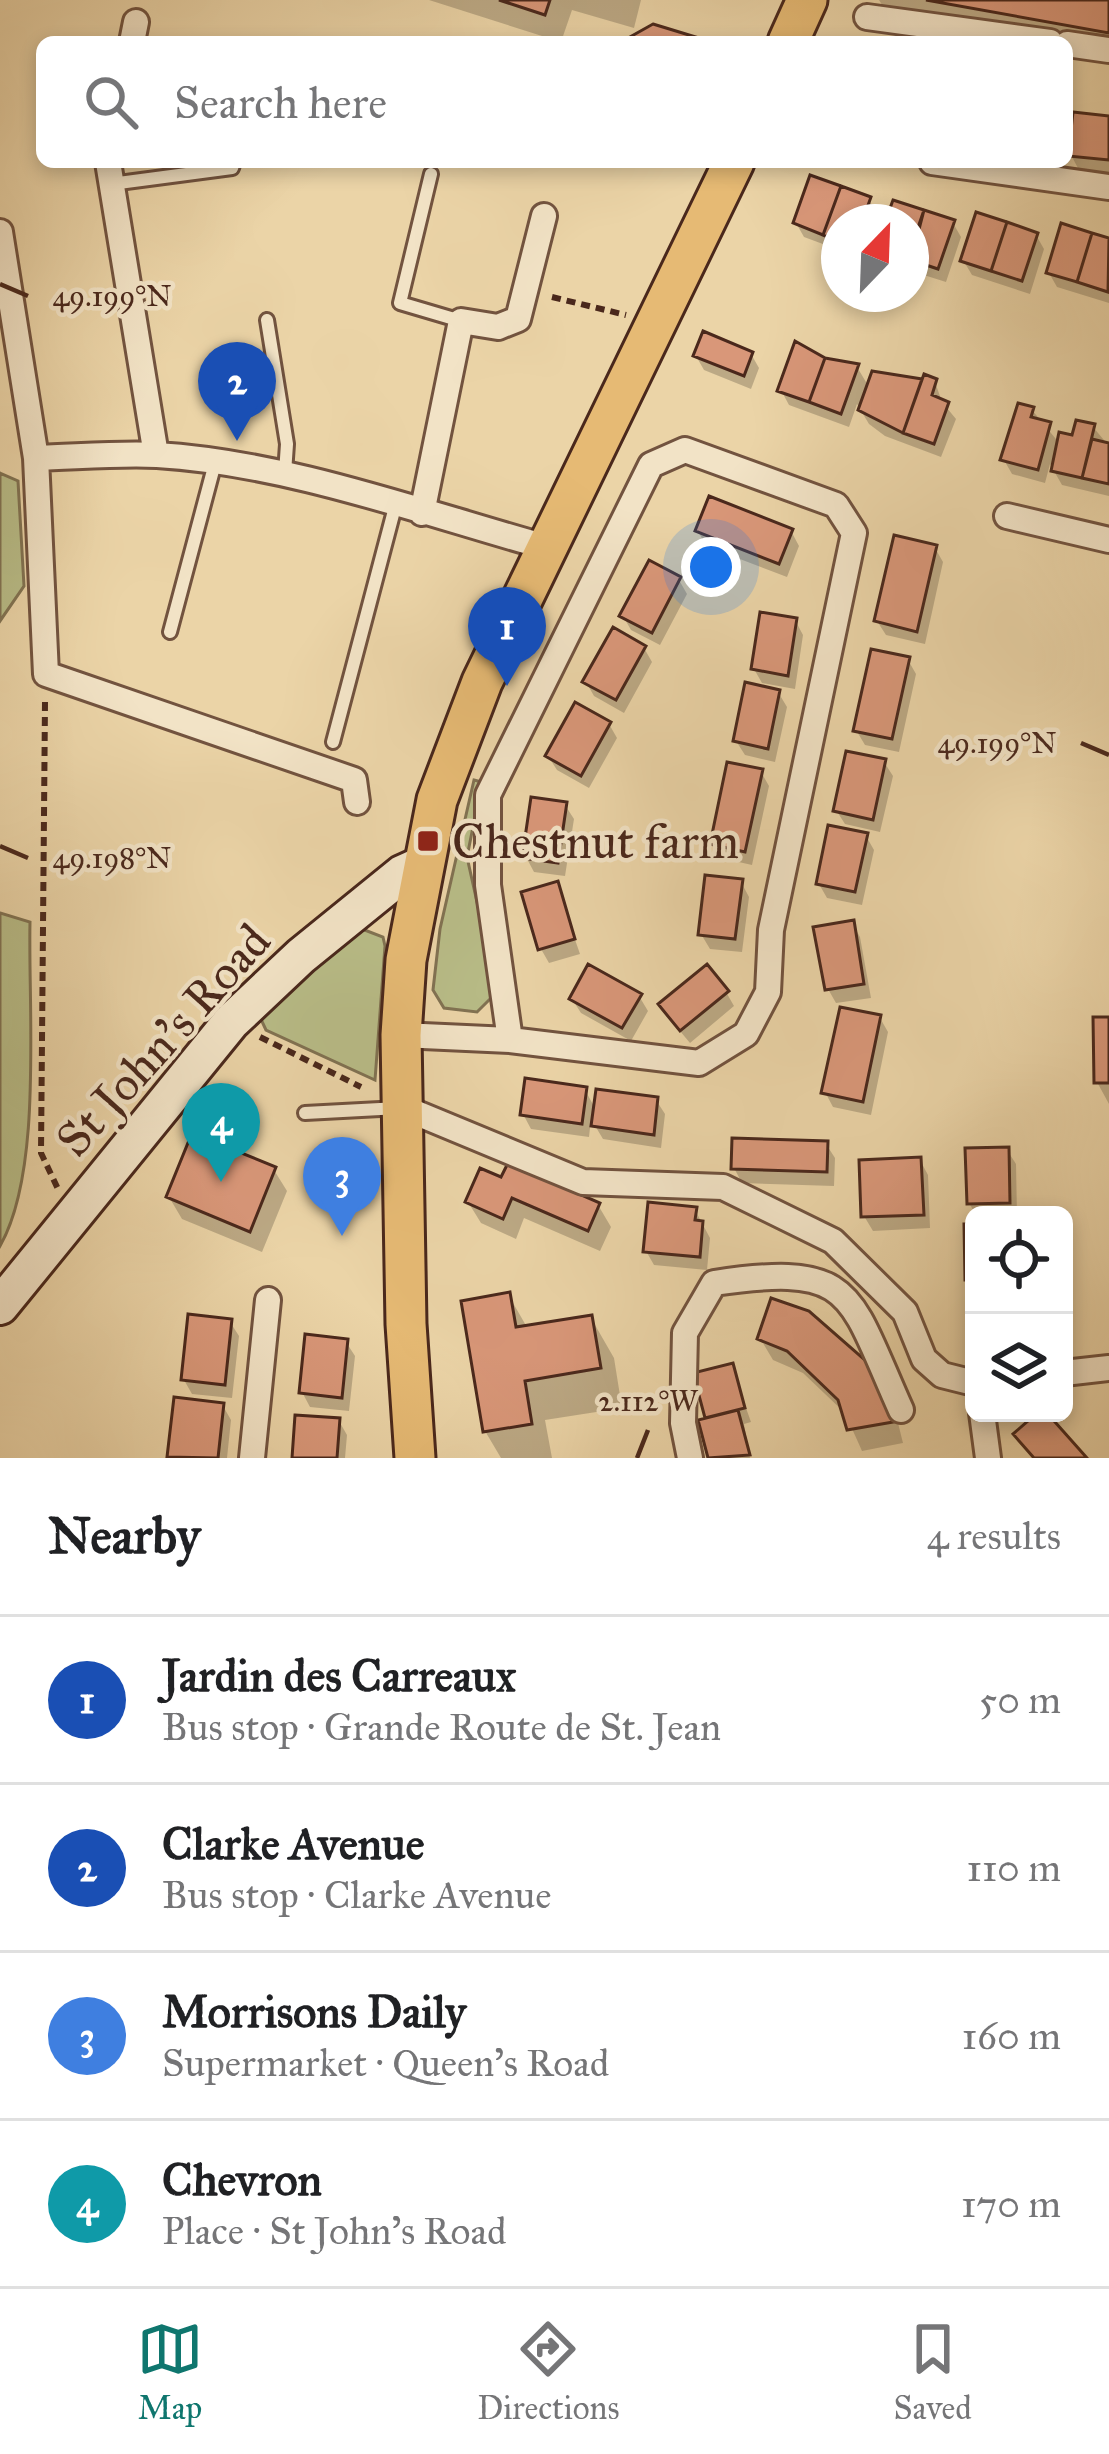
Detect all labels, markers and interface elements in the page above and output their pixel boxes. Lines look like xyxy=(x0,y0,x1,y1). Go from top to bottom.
search box xyxy=(36,36,1073,168)
icon: search xyxy=(78,69,144,135)
text: Search here xyxy=(174,75,387,130)
north arrow xyxy=(821,204,929,312)
text: 49.199°N xyxy=(52,278,172,315)
pin: 2 xyxy=(198,342,276,441)
your location xyxy=(681,537,741,597)
pin: 1 xyxy=(468,587,546,686)
text: 49.199°N xyxy=(937,725,1057,762)
place label: Chestnut farm xyxy=(452,812,739,871)
marker: Chestnut farm xyxy=(415,828,441,854)
text: 49.198°N xyxy=(52,840,172,877)
street label: St John's Road xyxy=(43,912,283,1168)
pin: 4 xyxy=(182,1083,260,1182)
pin: 3 xyxy=(303,1137,381,1236)
map controls xyxy=(965,1206,1073,1422)
button: locate xyxy=(965,1206,1073,1314)
button: layers xyxy=(965,1314,1073,1422)
text: 2.112°W xyxy=(598,1383,699,1419)
text: Nearby xyxy=(48,1505,200,1567)
text: 4 results xyxy=(927,1512,1061,1560)
text: Jardin des Carreaux xyxy=(162,1648,516,1703)
text: 1 xyxy=(79,1676,95,1724)
text: 50 m xyxy=(979,1676,1061,1724)
text: Bus stop · Grande Route de St. Jean xyxy=(162,1703,721,1751)
text: Clarke Avenue xyxy=(162,1816,424,1871)
text: 2 xyxy=(77,1844,97,1892)
text: 110 m xyxy=(966,1844,1061,1892)
text: Bus stop · Clarke Avenue xyxy=(162,1871,551,1919)
text: Morrisons Daily xyxy=(162,1984,466,2039)
text: 3 xyxy=(79,2012,95,2060)
text: 160 m xyxy=(962,2012,1061,2060)
text: Supermarket · Queen's Road xyxy=(162,2039,609,2087)
text: Chevron xyxy=(162,2152,322,2207)
text: 4 xyxy=(76,2180,98,2228)
text: 170 m xyxy=(961,2180,1061,2228)
text: Place · St John's Road xyxy=(162,2207,507,2255)
tab: Map xyxy=(137,2316,203,2428)
tab: Directions xyxy=(477,2316,619,2428)
tab: Saved xyxy=(894,2316,972,2428)

